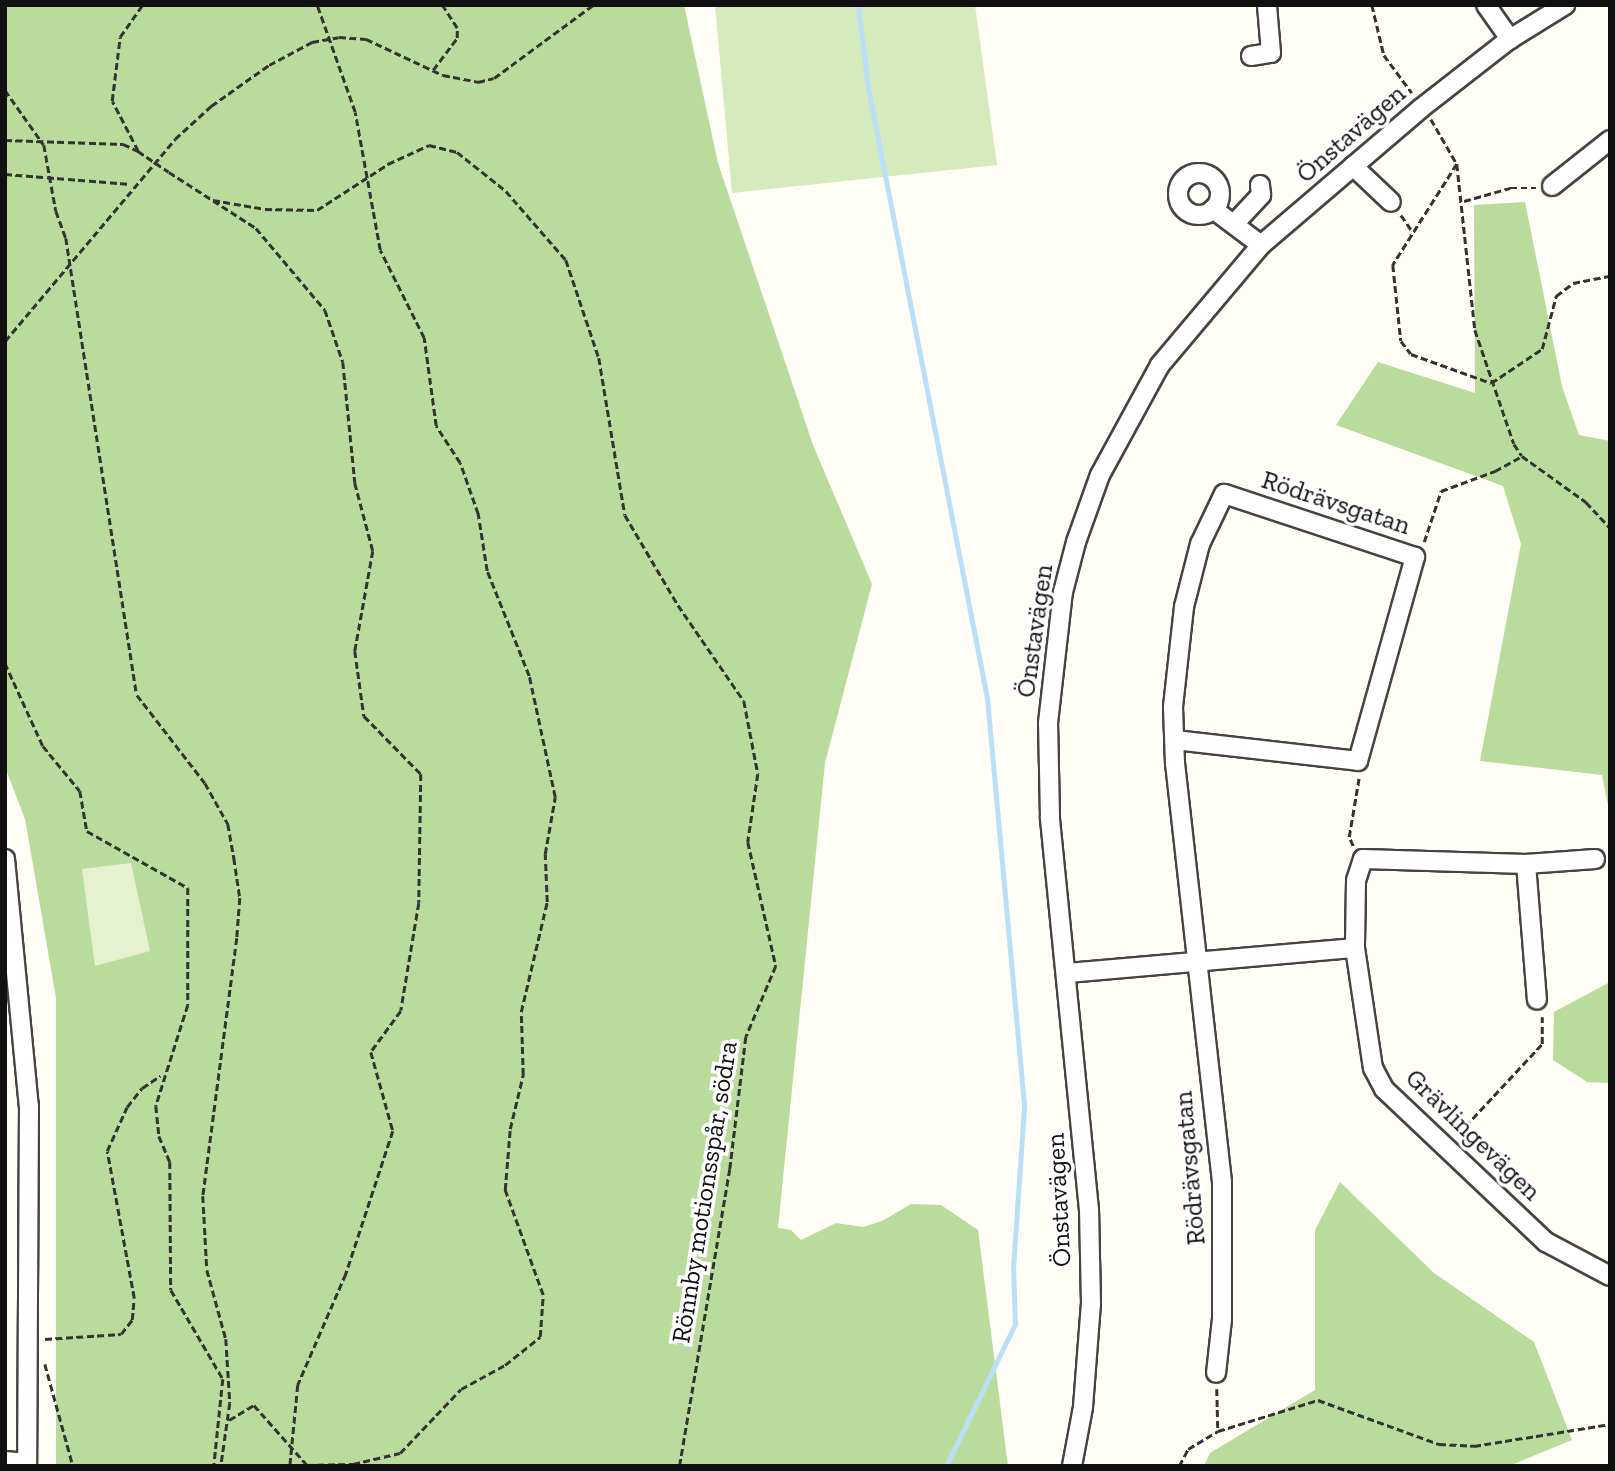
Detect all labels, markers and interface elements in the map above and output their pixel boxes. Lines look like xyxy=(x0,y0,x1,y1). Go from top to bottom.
street label: Önstavägen xyxy=(1290,78,1412,190)
street label: Rödrävsgatan xyxy=(1258,464,1414,542)
street label: Önstavägen xyxy=(1010,562,1060,700)
street label: Rönnby motionsspår, södra xyxy=(666,1039,744,1345)
street label: Grävlingevägen xyxy=(1399,1063,1547,1207)
street label: Rödrävsgatan xyxy=(1168,1090,1212,1246)
street label: Önstavägen xyxy=(1040,1132,1078,1268)

